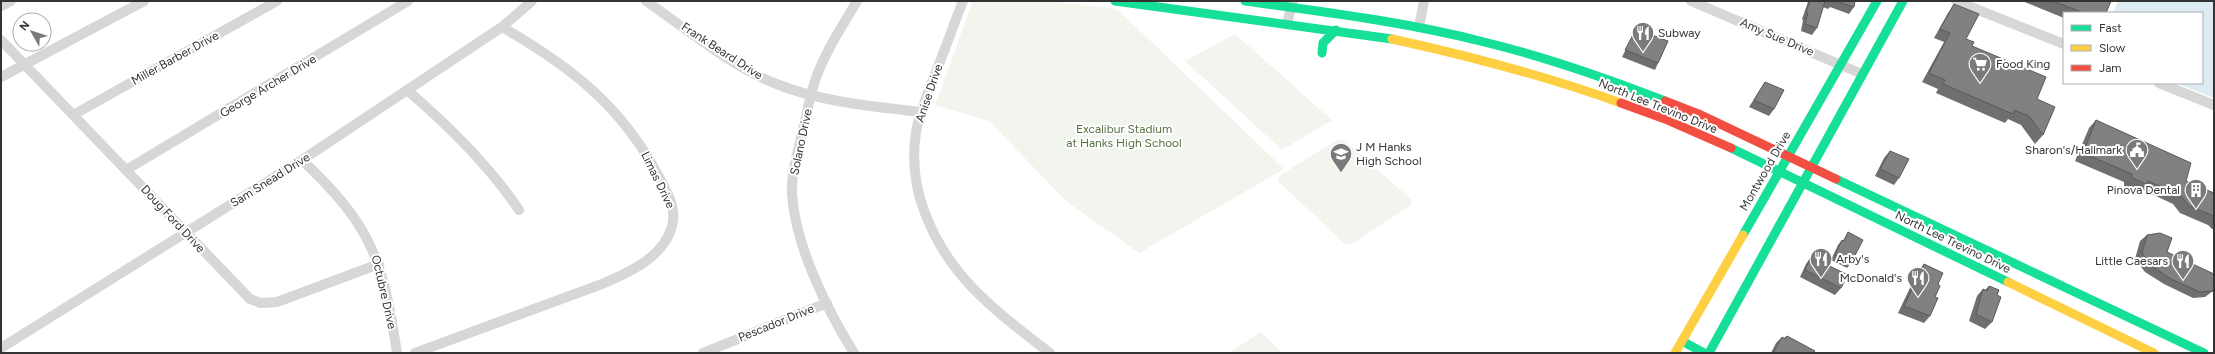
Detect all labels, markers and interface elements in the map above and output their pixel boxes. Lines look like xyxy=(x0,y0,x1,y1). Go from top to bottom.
north arrow xyxy=(12,12,52,52)
legend xyxy=(2063,12,2203,84)
street label: Amy Sue Drive xyxy=(1738,15,1816,59)
text: N xyxy=(17,19,32,33)
street label: Frank Beard Drive xyxy=(679,20,766,83)
restaurant icon: Subway xyxy=(1630,20,1656,53)
text: Fast xyxy=(2099,21,2122,35)
place label: Subway xyxy=(1658,26,1701,40)
street label: Miller Barber Drive xyxy=(129,28,221,88)
text: Slow xyxy=(2099,41,2126,55)
street label: George Archer Drive xyxy=(217,51,319,120)
supermarket icon: Food King xyxy=(1967,51,1993,84)
place label: Food King xyxy=(1996,57,2050,71)
text: Jam xyxy=(2099,61,2122,75)
street label: Anise Drive xyxy=(913,62,946,124)
street label: North Lee Trevino Drive xyxy=(1597,76,1720,136)
street label: Solano Drive xyxy=(787,107,815,176)
park label: Excalibur Stadium at Hanks High School xyxy=(1066,122,1182,150)
street label: Montwood Drive xyxy=(1737,128,1794,213)
public building icon: Sharon's/Hallmark xyxy=(2124,137,2150,170)
place label: J M Hanks High School xyxy=(1356,140,1422,168)
school or university icon: J M Hanks High School xyxy=(1328,141,1354,174)
place label: Sharon's/Hallmark xyxy=(2025,143,2122,157)
street label: Limas Drive xyxy=(638,149,678,211)
street label: Sam Snead Drive xyxy=(228,150,313,210)
building icon: Pinova Dental xyxy=(2183,177,2209,210)
street label: Doug Ford Drive xyxy=(138,182,208,256)
place label: Pinova Dental xyxy=(2107,183,2180,197)
street label: North Lee Trevino Drive xyxy=(1893,208,2013,276)
restaurant icon: Arby's xyxy=(1808,246,1834,279)
restaurant icon: Little Caesars xyxy=(2170,248,2196,281)
place label: Arby's xyxy=(1836,252,1870,266)
street label: Octubre Drive xyxy=(369,254,399,331)
place label: Little Caesars xyxy=(2095,254,2168,268)
restaurant icon: McDonald's xyxy=(1905,265,1931,298)
place label: McDonald's xyxy=(1840,271,1902,285)
street label: Pescador Drive xyxy=(736,301,816,345)

